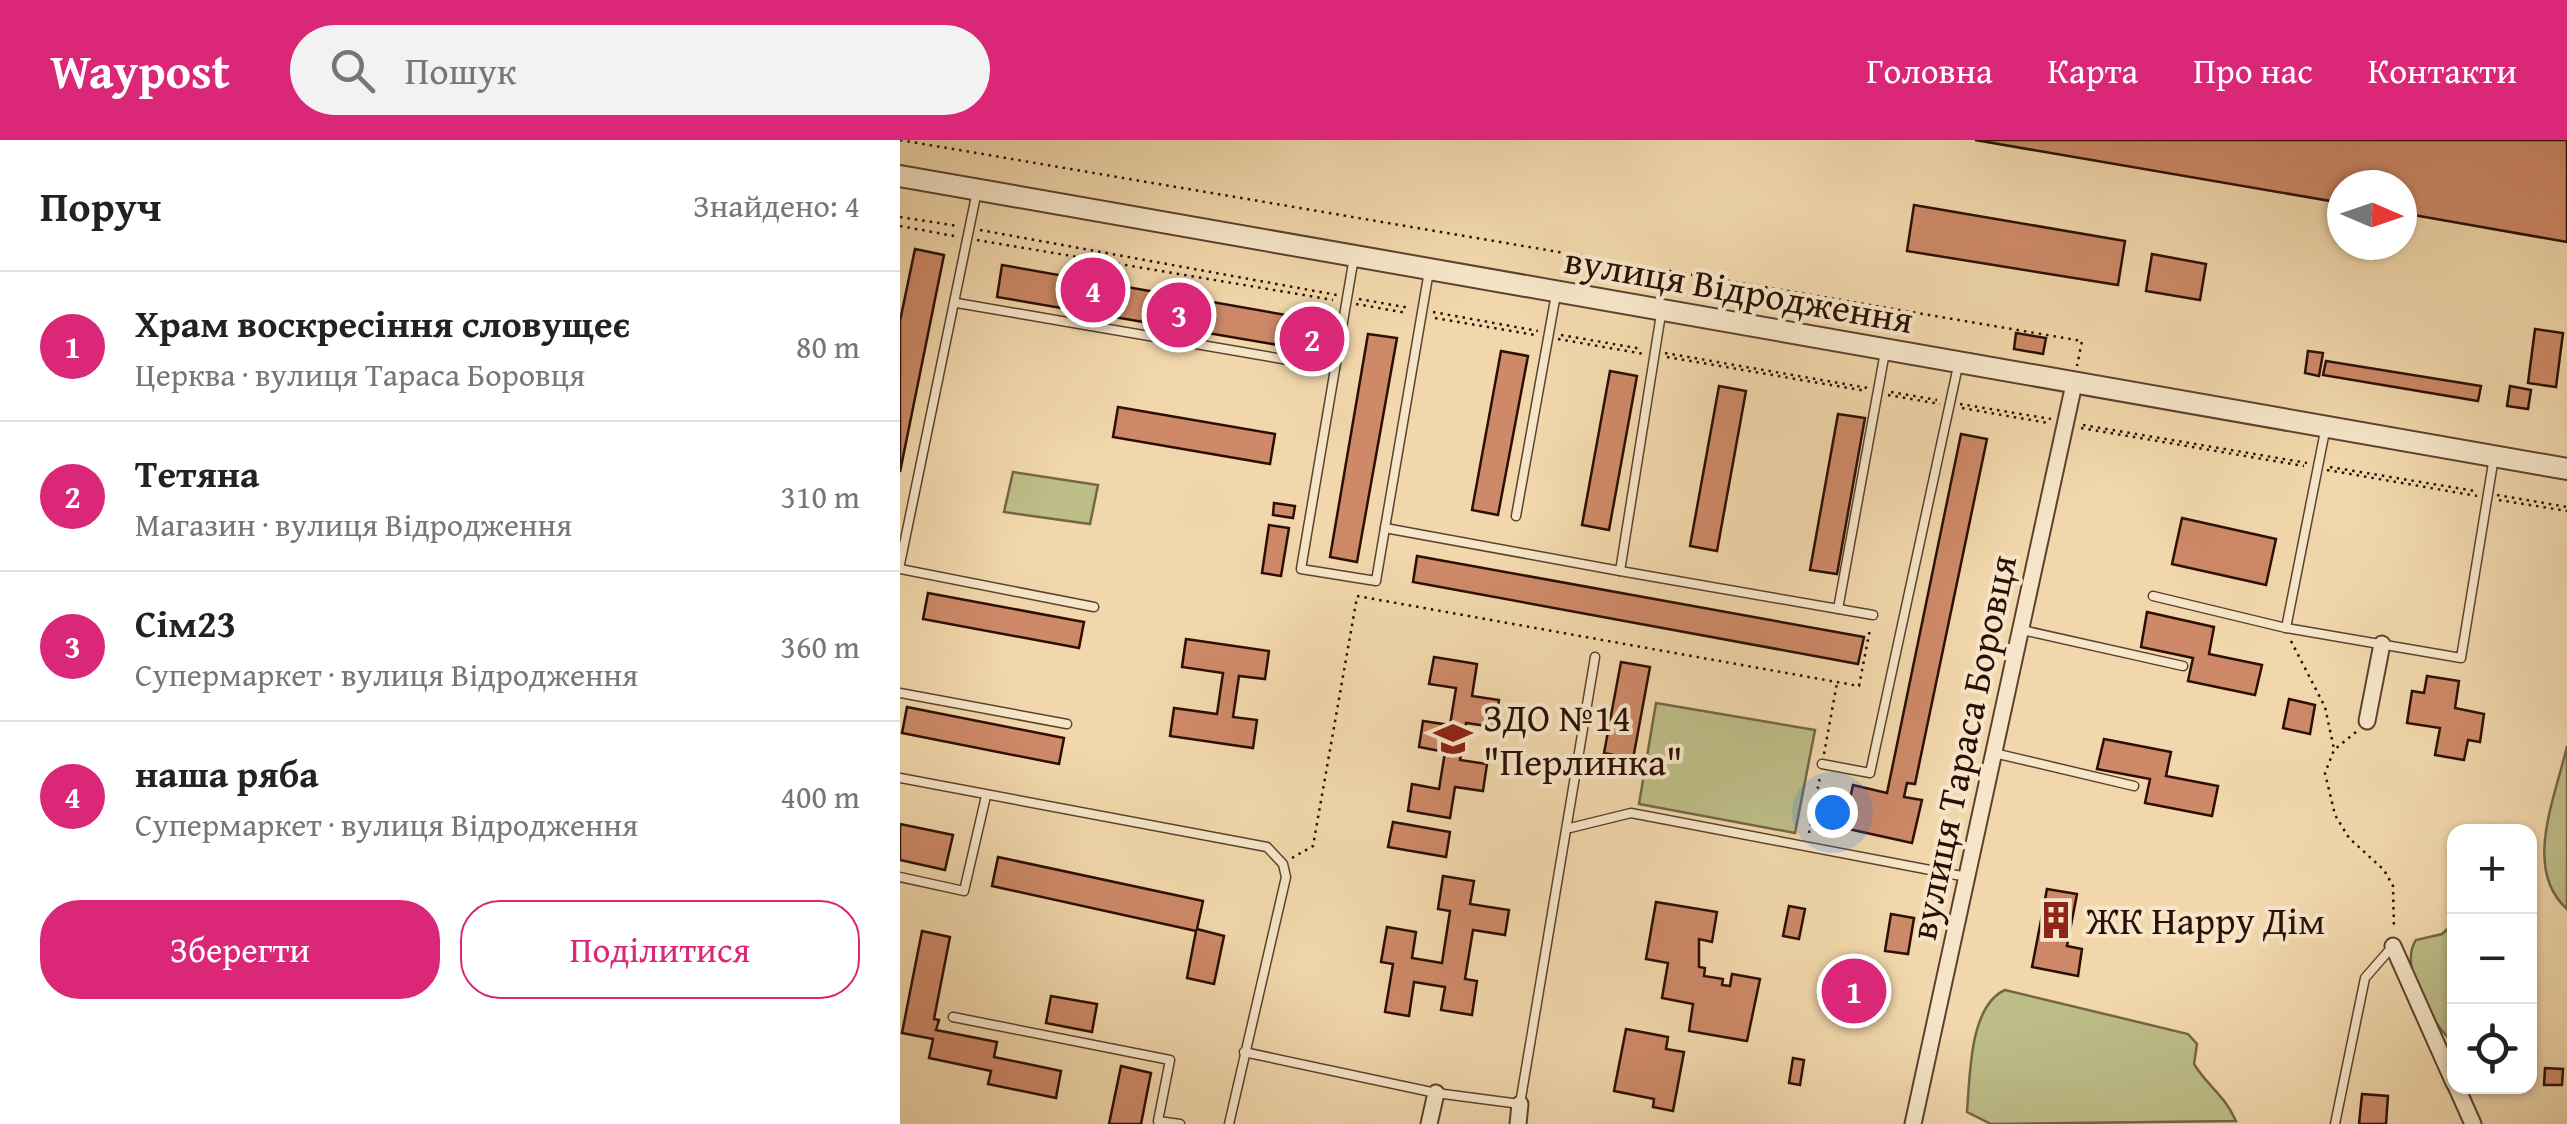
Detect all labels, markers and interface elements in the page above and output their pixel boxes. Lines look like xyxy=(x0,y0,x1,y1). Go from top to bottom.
search box xyxy=(290,25,990,115)
text: Waypost xyxy=(50,35,230,106)
text: Пошук xyxy=(405,42,517,98)
icon: search xyxy=(325,43,380,98)
text: Головна xyxy=(1867,45,1993,96)
text: Карта xyxy=(2048,45,2138,96)
text: Про нас xyxy=(2193,45,2313,96)
text: Контакти xyxy=(2368,45,2517,96)
north arrow xyxy=(2327,170,2417,260)
text: Поруч xyxy=(40,175,161,236)
text: Знайдено: 4 xyxy=(693,182,860,229)
street label: вулиця Відродження xyxy=(1560,231,1918,347)
pin: 4 xyxy=(1060,252,1126,328)
pin: 3 xyxy=(1146,278,1212,352)
text: Храм воскресіння словущеє xyxy=(135,295,630,351)
pin: 2 xyxy=(1280,302,1344,376)
text: 1 xyxy=(64,323,81,370)
text: 80 m xyxy=(796,323,860,370)
text: Церква · вулиця Тараса Боровця xyxy=(135,351,585,398)
text: Тетяна xyxy=(135,445,260,501)
text: 2 xyxy=(64,473,81,520)
text: 310 m xyxy=(781,473,860,520)
text: Магазин · вулиця Відродження xyxy=(135,501,572,548)
street label: вулиця Тараса Боровця xyxy=(1894,549,2030,945)
text: Сім23 xyxy=(135,595,236,651)
text: 3 xyxy=(64,623,81,670)
text: 360 m xyxy=(781,623,860,670)
text: Супермаркет · вулиця Відродження xyxy=(135,651,638,698)
place label: ЗДО №14 "Перлинка" xyxy=(1483,689,1683,789)
school or university icon: ЗДО №14 "Перлинка" xyxy=(1432,718,1474,760)
text: наша ряба xyxy=(135,745,319,801)
text: 4 xyxy=(64,773,81,820)
text: 400 m xyxy=(781,773,860,820)
your location xyxy=(1807,787,1858,838)
text: Супермаркет · вулиця Відродження xyxy=(135,801,638,848)
map controls xyxy=(2447,824,2537,1094)
button: + xyxy=(2447,824,2537,914)
place label: ЖК Happy Дім xyxy=(2085,892,2325,948)
building icon: ЖК Happy Дім xyxy=(2035,899,2077,941)
button: Зберегти xyxy=(40,900,440,999)
button: Поділитися xyxy=(460,900,860,999)
button: − xyxy=(2447,914,2537,1004)
pin: 1 xyxy=(1822,954,1886,1028)
button: locate xyxy=(2447,1004,2537,1094)

